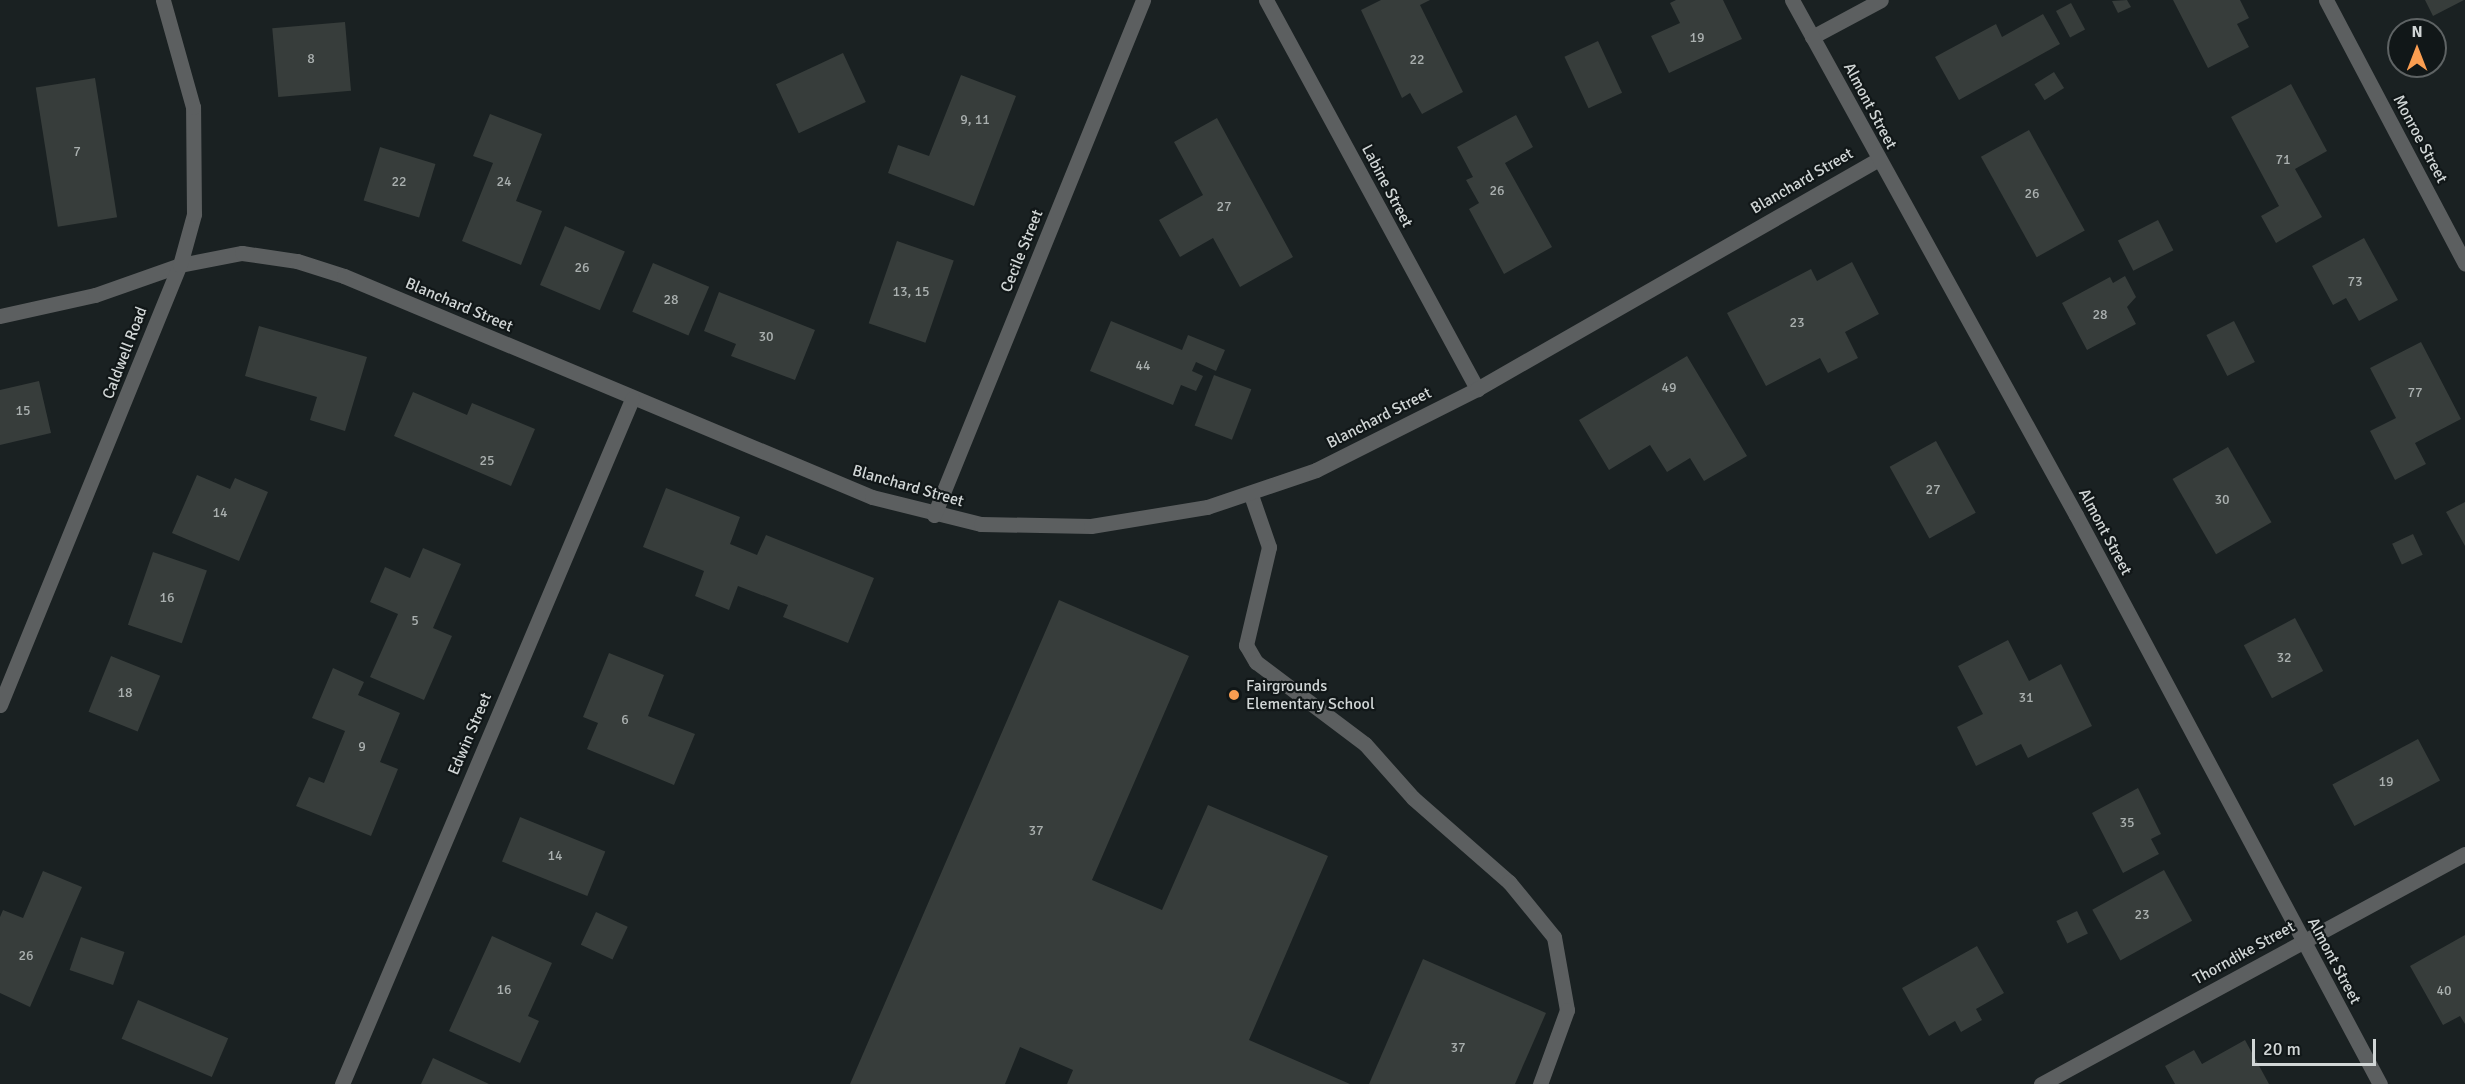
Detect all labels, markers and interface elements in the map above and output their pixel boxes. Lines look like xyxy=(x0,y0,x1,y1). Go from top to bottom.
north arrow xyxy=(2387,18,2447,78)
text: N xyxy=(2411,22,2423,42)
house number: 19 xyxy=(1689,30,1705,46)
house number: 8 xyxy=(307,51,315,67)
house number: 22 xyxy=(1409,52,1425,68)
street label: Almont Street xyxy=(1839,60,1901,152)
street label: Monroe Street xyxy=(2389,92,2451,186)
house number: 9, 11 xyxy=(960,112,990,128)
street label: Labine Street xyxy=(1357,141,1417,231)
house number: 7 xyxy=(73,144,81,160)
street label: Blanchard Street xyxy=(1747,144,1857,218)
house number: 71 xyxy=(2275,152,2291,168)
house number: 22 xyxy=(391,174,407,190)
house number: 24 xyxy=(496,174,512,190)
house number: 26 xyxy=(1489,183,1505,199)
house number: 26 xyxy=(2024,186,2040,202)
house number: 27 xyxy=(1216,199,1232,215)
street label: Cecile Street xyxy=(997,207,1047,295)
house number: 26 xyxy=(574,260,590,276)
street label: Blanchard Street xyxy=(402,274,516,336)
house number: 73 xyxy=(2347,274,2363,290)
house number: 13, 15 xyxy=(892,284,930,300)
house number: 28 xyxy=(663,292,679,308)
street label: Caldwell Road xyxy=(99,304,151,402)
house number: 28 xyxy=(2092,307,2108,323)
house number: 23 xyxy=(1789,315,1805,331)
house number: 30 xyxy=(758,329,774,345)
house number: 44 xyxy=(1135,358,1151,374)
house number: 49 xyxy=(1661,380,1677,396)
street label: Blanchard Street xyxy=(1323,383,1435,453)
house number: 77 xyxy=(2407,385,2423,401)
house number: 15 xyxy=(15,403,31,419)
house number: 25 xyxy=(479,453,495,469)
street label: Blanchard Street xyxy=(850,461,966,511)
house number: 27 xyxy=(1925,482,1941,498)
street label: Almont Street xyxy=(2074,486,2136,578)
house number: 30 xyxy=(2214,492,2230,508)
house number: 14 xyxy=(212,505,228,521)
house number: 16 xyxy=(159,590,175,606)
house number: 5 xyxy=(411,613,419,629)
house number: 32 xyxy=(2276,650,2292,666)
place label: Fairgrounds Elementary School xyxy=(1246,676,1375,714)
house number: 18 xyxy=(117,685,133,701)
marker: Fairgrounds Elementary School xyxy=(1227,688,1241,702)
street label: Edwin Street xyxy=(444,690,496,778)
house number: 31 xyxy=(2018,690,2034,706)
house number: 6 xyxy=(621,712,629,728)
house number: 9 xyxy=(358,739,366,755)
house number: 19 xyxy=(2378,774,2394,790)
house number: 35 xyxy=(2119,815,2135,831)
house number: 37 xyxy=(1028,823,1044,839)
house number: 14 xyxy=(547,848,563,864)
house number: 23 xyxy=(2134,907,2150,923)
street label: Almont Street xyxy=(2303,915,2365,1007)
street label: Thorndike Street xyxy=(2190,917,2298,989)
house number: 26 xyxy=(18,948,34,964)
house number: 16 xyxy=(496,982,512,998)
house number: 40 xyxy=(2436,983,2452,999)
scale bar xyxy=(2255,1027,2380,1065)
text: 20 m xyxy=(2263,1038,2301,1060)
house number: 37 xyxy=(1450,1040,1466,1056)

